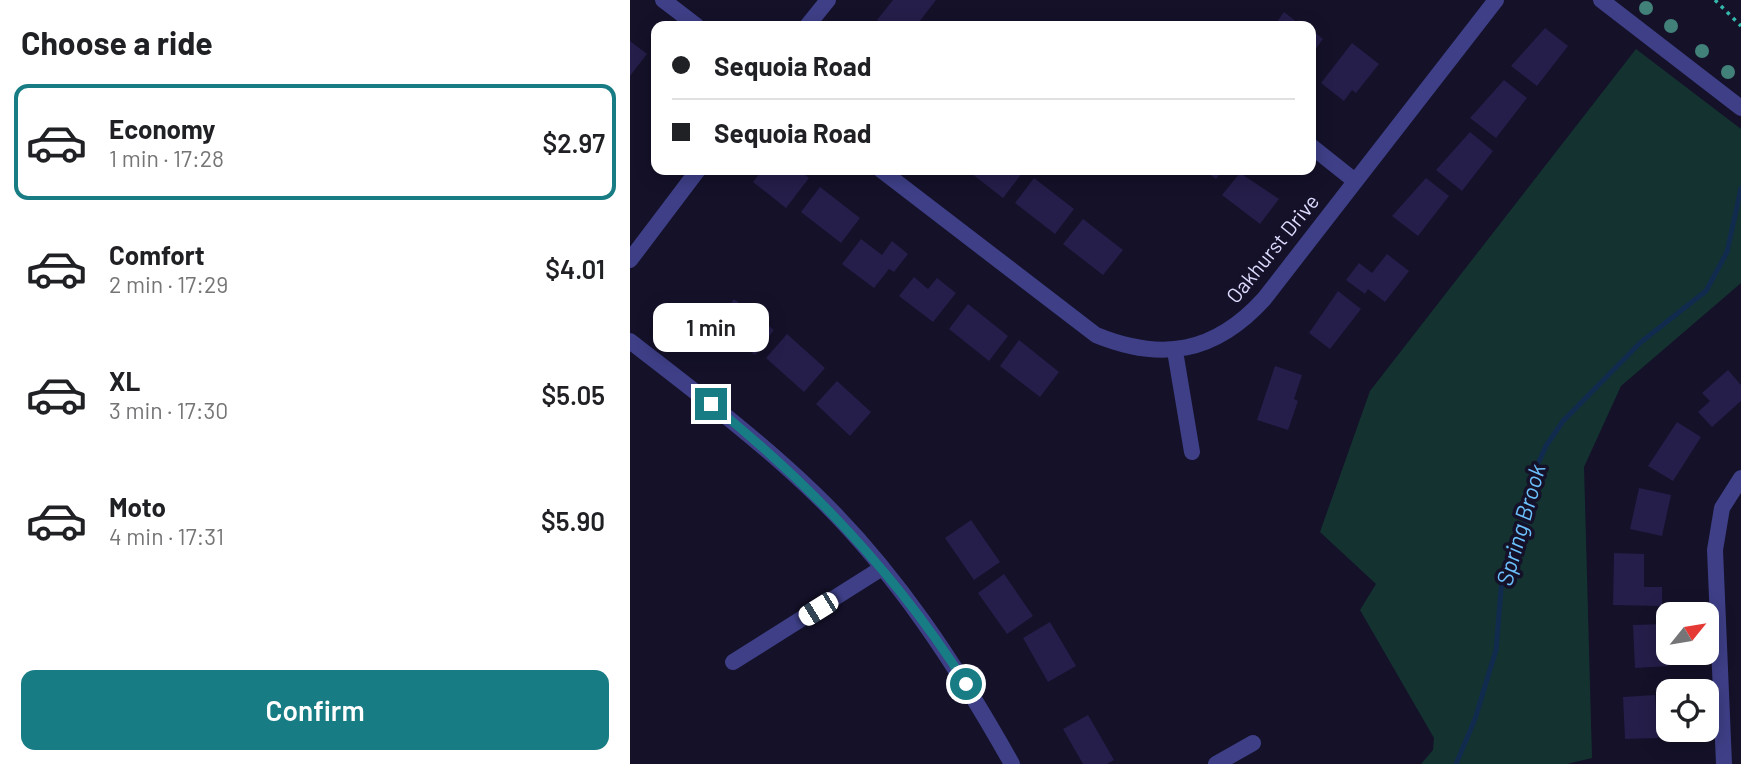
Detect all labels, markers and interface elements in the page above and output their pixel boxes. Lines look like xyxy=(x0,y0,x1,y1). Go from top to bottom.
text: Choose a ride xyxy=(21,23,213,61)
text: Sequoia Road xyxy=(714,50,871,81)
icon: car xyxy=(25,111,88,174)
text: Economy xyxy=(109,113,215,144)
text: Sequoia Road xyxy=(714,117,871,148)
text: $2.97 xyxy=(542,127,605,158)
text: 1 min · 17:28 xyxy=(109,144,224,172)
street label: Oakhurst Drive xyxy=(1220,188,1323,308)
icon: car xyxy=(25,237,88,300)
text: Comfort xyxy=(109,239,205,270)
text: $4.01 xyxy=(545,253,605,284)
text: 2 min · 17:29 xyxy=(109,270,228,298)
callout: 1 min xyxy=(653,302,769,352)
text: 1 min xyxy=(686,313,736,341)
icon: car xyxy=(25,363,88,426)
text: XL xyxy=(109,365,140,396)
text: $5.05 xyxy=(542,379,605,410)
route end xyxy=(695,388,727,420)
text: 3 min · 17:30 xyxy=(109,396,228,424)
water label: Spring Brook xyxy=(1489,461,1551,589)
icon: car xyxy=(25,489,88,552)
text: Moto xyxy=(109,491,166,522)
text: $5.90 xyxy=(541,505,605,536)
text: 4 min · 17:31 xyxy=(109,522,224,550)
car xyxy=(795,589,842,629)
north arrow xyxy=(1656,602,1718,665)
map controls xyxy=(1656,602,1719,742)
route start xyxy=(950,668,982,700)
button: Confirm xyxy=(21,670,609,750)
button: locate xyxy=(1656,679,1719,742)

